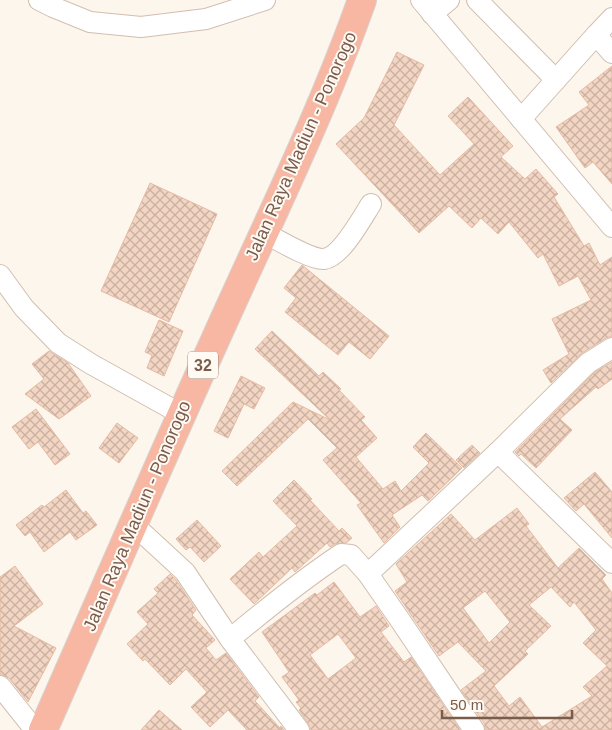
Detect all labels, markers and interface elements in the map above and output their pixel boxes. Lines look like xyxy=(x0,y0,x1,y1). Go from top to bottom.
street label: Jalan Raya Madiun - Ponorogo xyxy=(241,29,361,263)
road number: 32 xyxy=(188,352,218,378)
street label: Jalan Raya Madiun - Ponorogo xyxy=(79,398,195,634)
scale bar xyxy=(442,688,572,720)
text: 50 m xyxy=(450,696,483,713)

